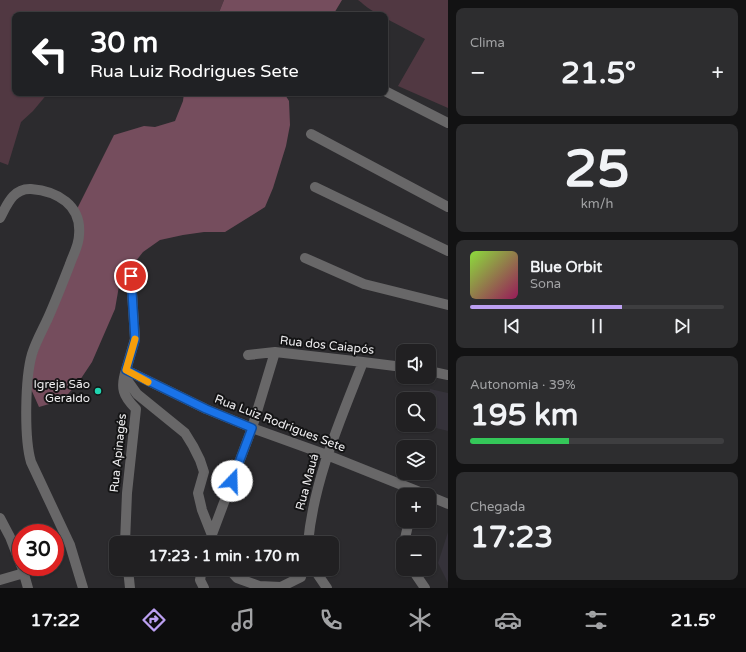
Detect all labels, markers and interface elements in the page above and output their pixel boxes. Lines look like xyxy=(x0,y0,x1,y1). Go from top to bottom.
text: 30 m xyxy=(90,26,158,60)
icon: left xyxy=(24,28,76,80)
text: Clima xyxy=(470,35,505,51)
text: 21.5° xyxy=(561,55,636,92)
text: Rua Luiz Rodrigues Sete xyxy=(90,60,299,82)
text: − xyxy=(470,60,486,86)
text: + xyxy=(712,60,724,86)
text: 25 xyxy=(564,138,630,201)
text: km/h xyxy=(581,196,613,212)
text: Blue Orbit xyxy=(530,258,602,276)
pin xyxy=(114,259,148,293)
icon: arrive xyxy=(120,265,142,287)
text: Sona xyxy=(530,276,561,292)
icon: previous xyxy=(501,315,523,337)
icon: pause xyxy=(586,315,608,337)
icon: next xyxy=(671,315,693,337)
street label: Rua dos Caiapós xyxy=(279,333,375,357)
map controls xyxy=(396,344,436,576)
button: sound xyxy=(396,344,436,384)
place label: Igreja São Geraldo xyxy=(34,377,90,405)
text: Autonomia · 39% xyxy=(470,377,576,393)
marker: Igreja São Geraldo xyxy=(93,386,103,396)
street label: Rua Luiz Rodrigues Sete xyxy=(213,392,348,455)
button: search xyxy=(396,392,436,432)
text: 195 km xyxy=(470,397,578,434)
street label: Rua Apinagés xyxy=(107,413,129,493)
button: layers xyxy=(396,440,436,480)
street label: Rua Mauá xyxy=(293,452,321,512)
position arrow xyxy=(211,460,253,502)
button: + xyxy=(396,488,436,528)
text: Chegada xyxy=(470,499,525,515)
text: 17:23 xyxy=(470,519,553,556)
speed limit sign: 30 xyxy=(12,524,64,576)
button: − xyxy=(396,536,436,576)
text: 17:23 · 1 min · 170 m xyxy=(149,547,299,565)
icon: directions xyxy=(140,606,168,634)
icon: music xyxy=(229,606,257,634)
icon: phone xyxy=(317,606,345,634)
icon: climate xyxy=(406,606,434,634)
icon: car xyxy=(494,606,522,634)
icon: filters xyxy=(582,606,610,634)
text: 17:22 xyxy=(30,609,80,631)
text: 21.5° xyxy=(671,609,716,631)

